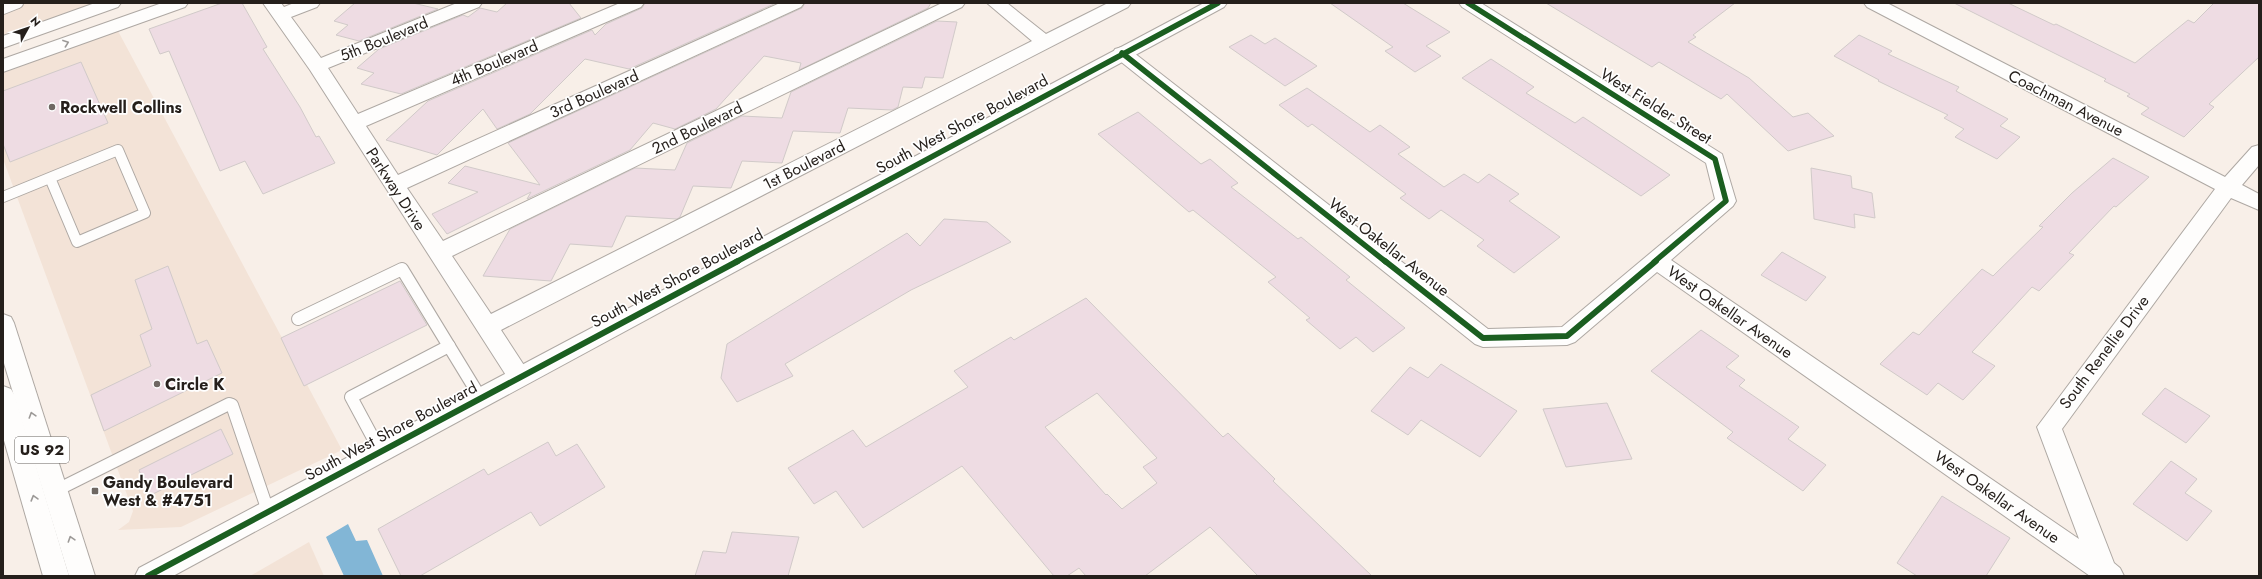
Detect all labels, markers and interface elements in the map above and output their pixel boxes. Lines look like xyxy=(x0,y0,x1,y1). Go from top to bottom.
north arrow xyxy=(8,8,48,48)
street label: 5th Boulevard xyxy=(337,11,431,67)
text: N xyxy=(27,13,45,30)
street label: 4th Boulevard xyxy=(446,34,542,92)
one-way arrow xyxy=(62,40,69,48)
street label: West Fielder Street xyxy=(1596,62,1716,150)
street label: 3rd Boulevard xyxy=(546,64,642,124)
street label: Coachman Avenue xyxy=(2004,64,2128,142)
street label: South West Shore Boulevard xyxy=(872,69,1052,179)
place label: Rockwell Collins xyxy=(60,96,182,119)
street label: 2nd Boulevard xyxy=(648,96,746,160)
marker: Rockwell Collins xyxy=(47,102,57,112)
street label: 1st Boulevard xyxy=(759,134,849,196)
street label: Parkway Drive xyxy=(361,143,431,235)
street label: West Oakellar Avenue xyxy=(1323,192,1455,302)
street label: South West Shore Boulevard xyxy=(587,223,767,333)
street label: West Oakellar Avenue xyxy=(1663,260,1797,364)
street label: South Renellie Drive xyxy=(2054,290,2154,414)
place label: Circle K xyxy=(165,373,225,396)
street label: South West Shore Boulevard xyxy=(301,376,481,486)
marker: Circle K xyxy=(152,379,162,389)
one-way arrow xyxy=(28,411,37,418)
road number: US 92 xyxy=(15,437,69,463)
street label: West Oakellar Avenue xyxy=(1930,445,2064,549)
place label: Gandy Boulevard West & #4751 xyxy=(103,471,233,512)
marker: Gandy Boulevard West & #4751 xyxy=(90,486,100,496)
one-way arrow xyxy=(30,495,39,502)
one-way arrow xyxy=(67,535,76,542)

